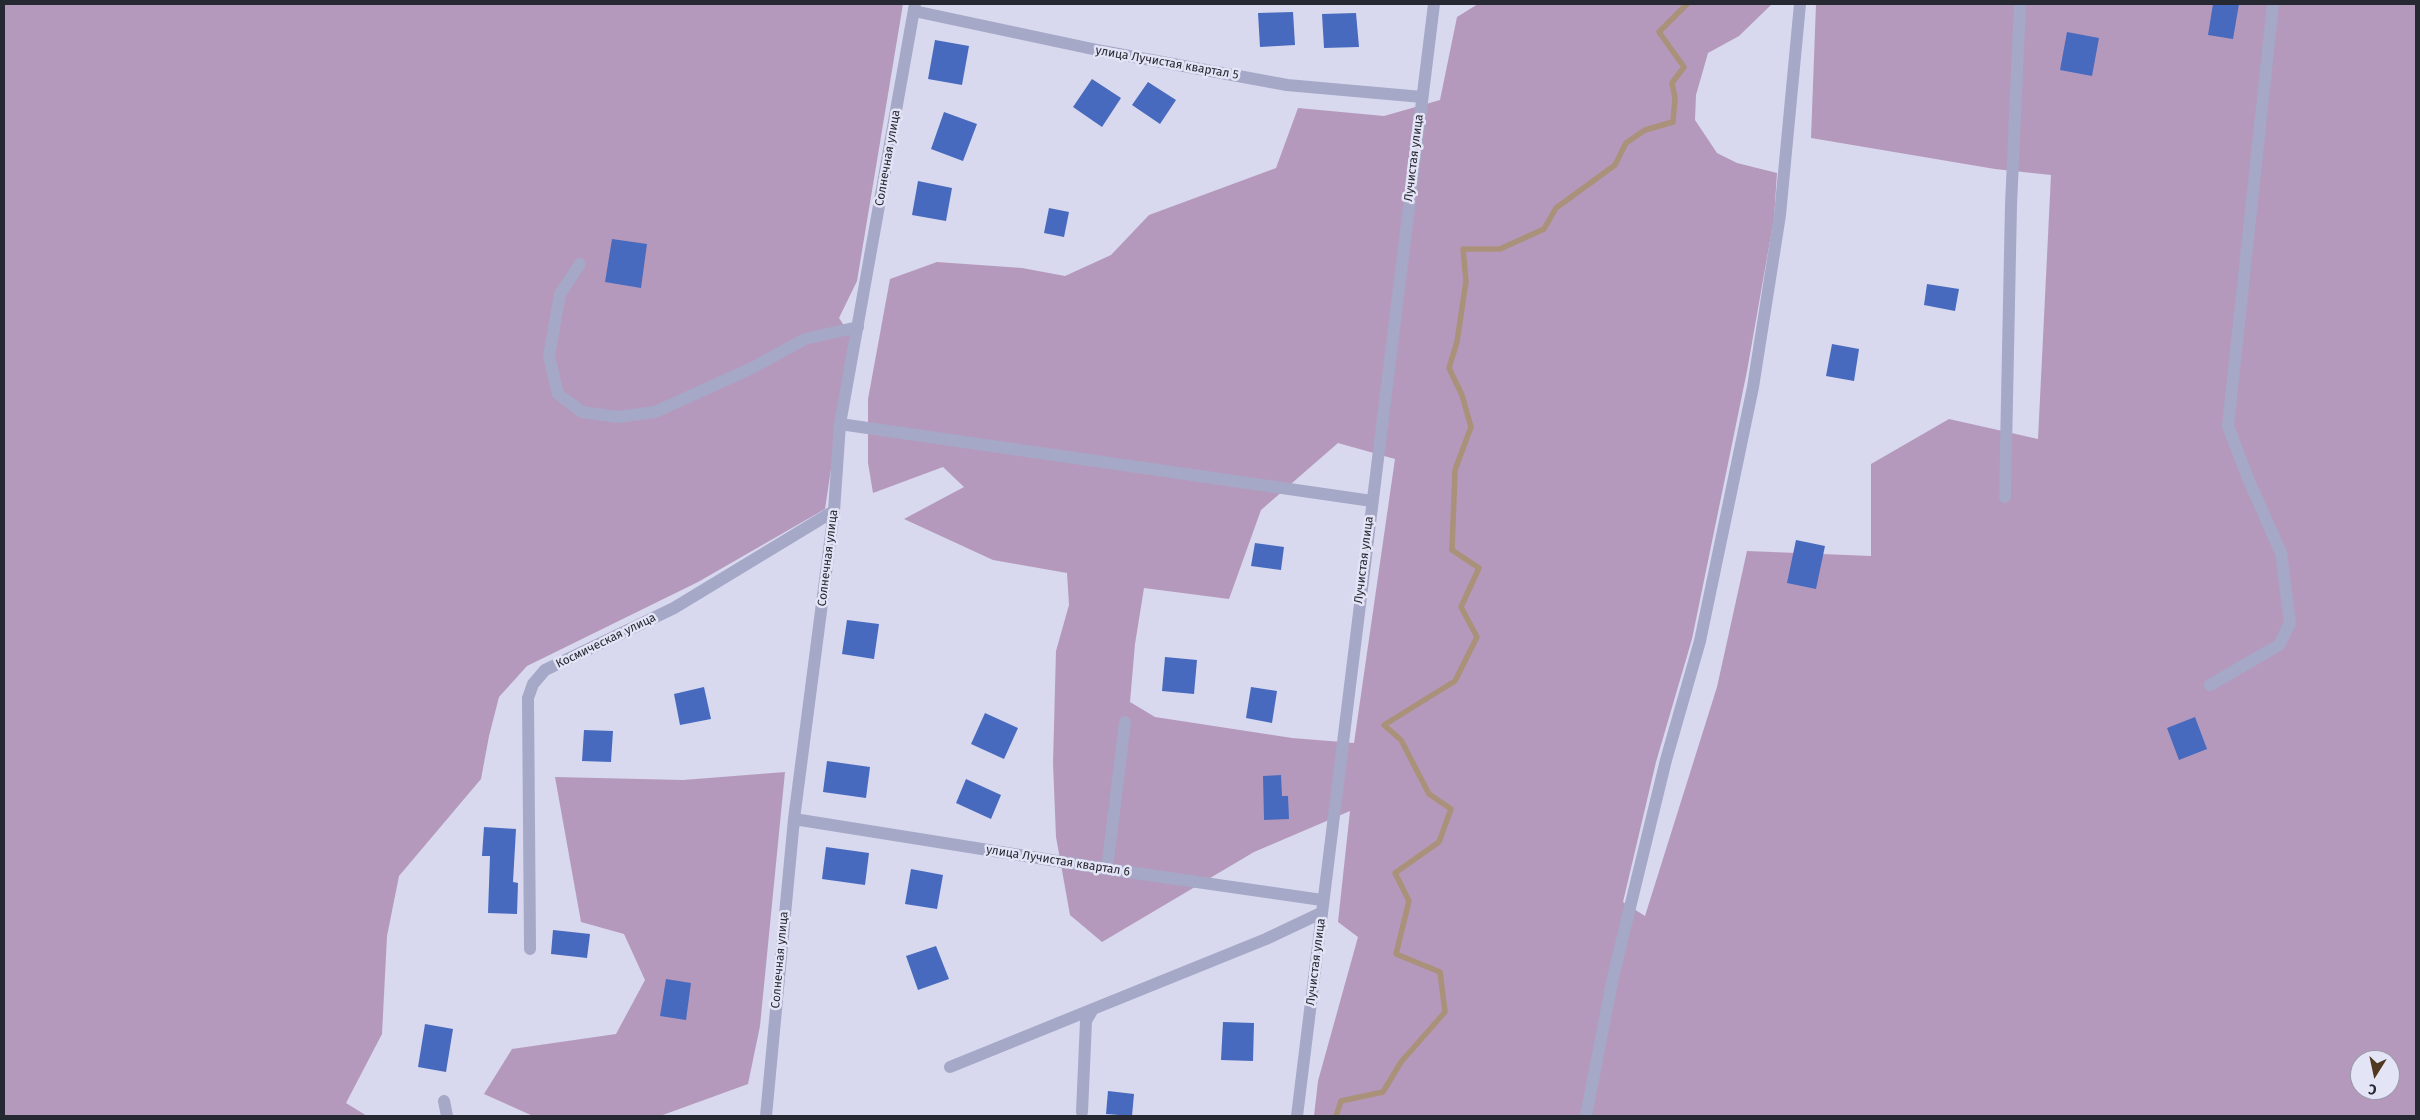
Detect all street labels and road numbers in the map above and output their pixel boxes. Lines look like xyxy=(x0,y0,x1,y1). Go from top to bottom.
street label: улица Лучистая квартал 5 xyxy=(1094,43,1240,83)
street label: Солнечная улица xyxy=(872,109,904,207)
street label: Лучистая улица xyxy=(1401,113,1427,203)
street label: Солнечная улица xyxy=(815,509,841,607)
street label: Лучистая улица xyxy=(1351,515,1377,605)
street label: Космическая улица xyxy=(554,611,658,671)
street label: улица Лучистая квартал 6 xyxy=(985,843,1131,879)
street label: Солнечная улица xyxy=(769,911,791,1009)
street label: Лучистая улица xyxy=(1303,917,1329,1007)

